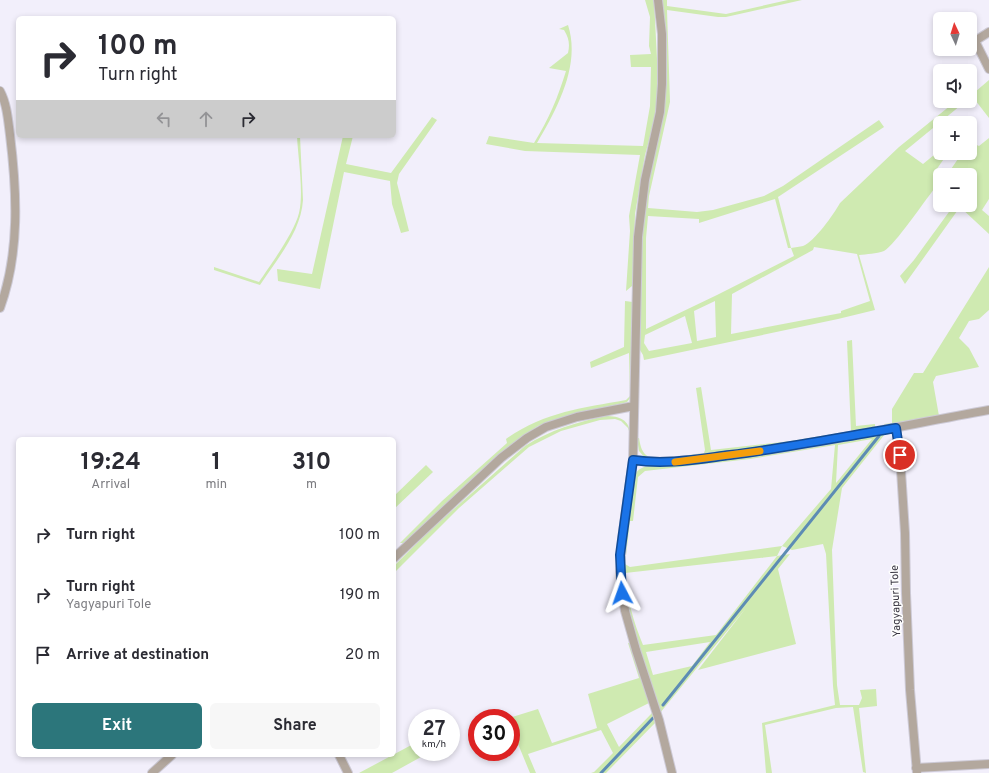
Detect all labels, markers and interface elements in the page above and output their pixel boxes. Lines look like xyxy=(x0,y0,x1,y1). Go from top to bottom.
north arrow xyxy=(933,12,977,56)
map controls xyxy=(933,12,977,212)
text: 100 m xyxy=(98,29,178,65)
icon: right xyxy=(32,32,84,84)
text: Turn right xyxy=(98,64,178,87)
button: sound xyxy=(933,64,977,108)
icon: left xyxy=(153,108,175,130)
icon: ahead xyxy=(195,108,217,130)
icon: right xyxy=(237,108,259,130)
button: + xyxy=(933,116,977,160)
button: − xyxy=(933,168,977,212)
pin xyxy=(883,438,917,472)
icon: arrive xyxy=(889,444,911,466)
text: 19:24 xyxy=(81,448,141,478)
text: 1 xyxy=(211,448,221,478)
text: 310 xyxy=(292,448,331,478)
text: Arrival xyxy=(91,477,130,493)
text: min xyxy=(205,477,227,493)
text: m xyxy=(306,477,317,493)
icon: right xyxy=(32,524,54,546)
text: Turn right xyxy=(66,526,135,545)
text: 100 m xyxy=(339,526,380,545)
street label: Yagyapuri Tole xyxy=(888,565,904,637)
position arrow xyxy=(601,572,643,614)
text: Turn right xyxy=(66,578,135,597)
icon: right xyxy=(32,584,54,606)
text: 190 m xyxy=(340,586,380,605)
text: Yagyapuri Tole xyxy=(66,597,151,613)
icon: arrive xyxy=(32,644,54,666)
text: Arrive at destination xyxy=(66,646,209,665)
text: 20 m xyxy=(345,646,380,665)
button: Exit xyxy=(32,703,202,749)
button: Share xyxy=(210,703,380,749)
speed limit sign: 30 xyxy=(468,709,520,761)
text: 27 xyxy=(423,717,445,743)
text: km/h xyxy=(422,738,446,751)

